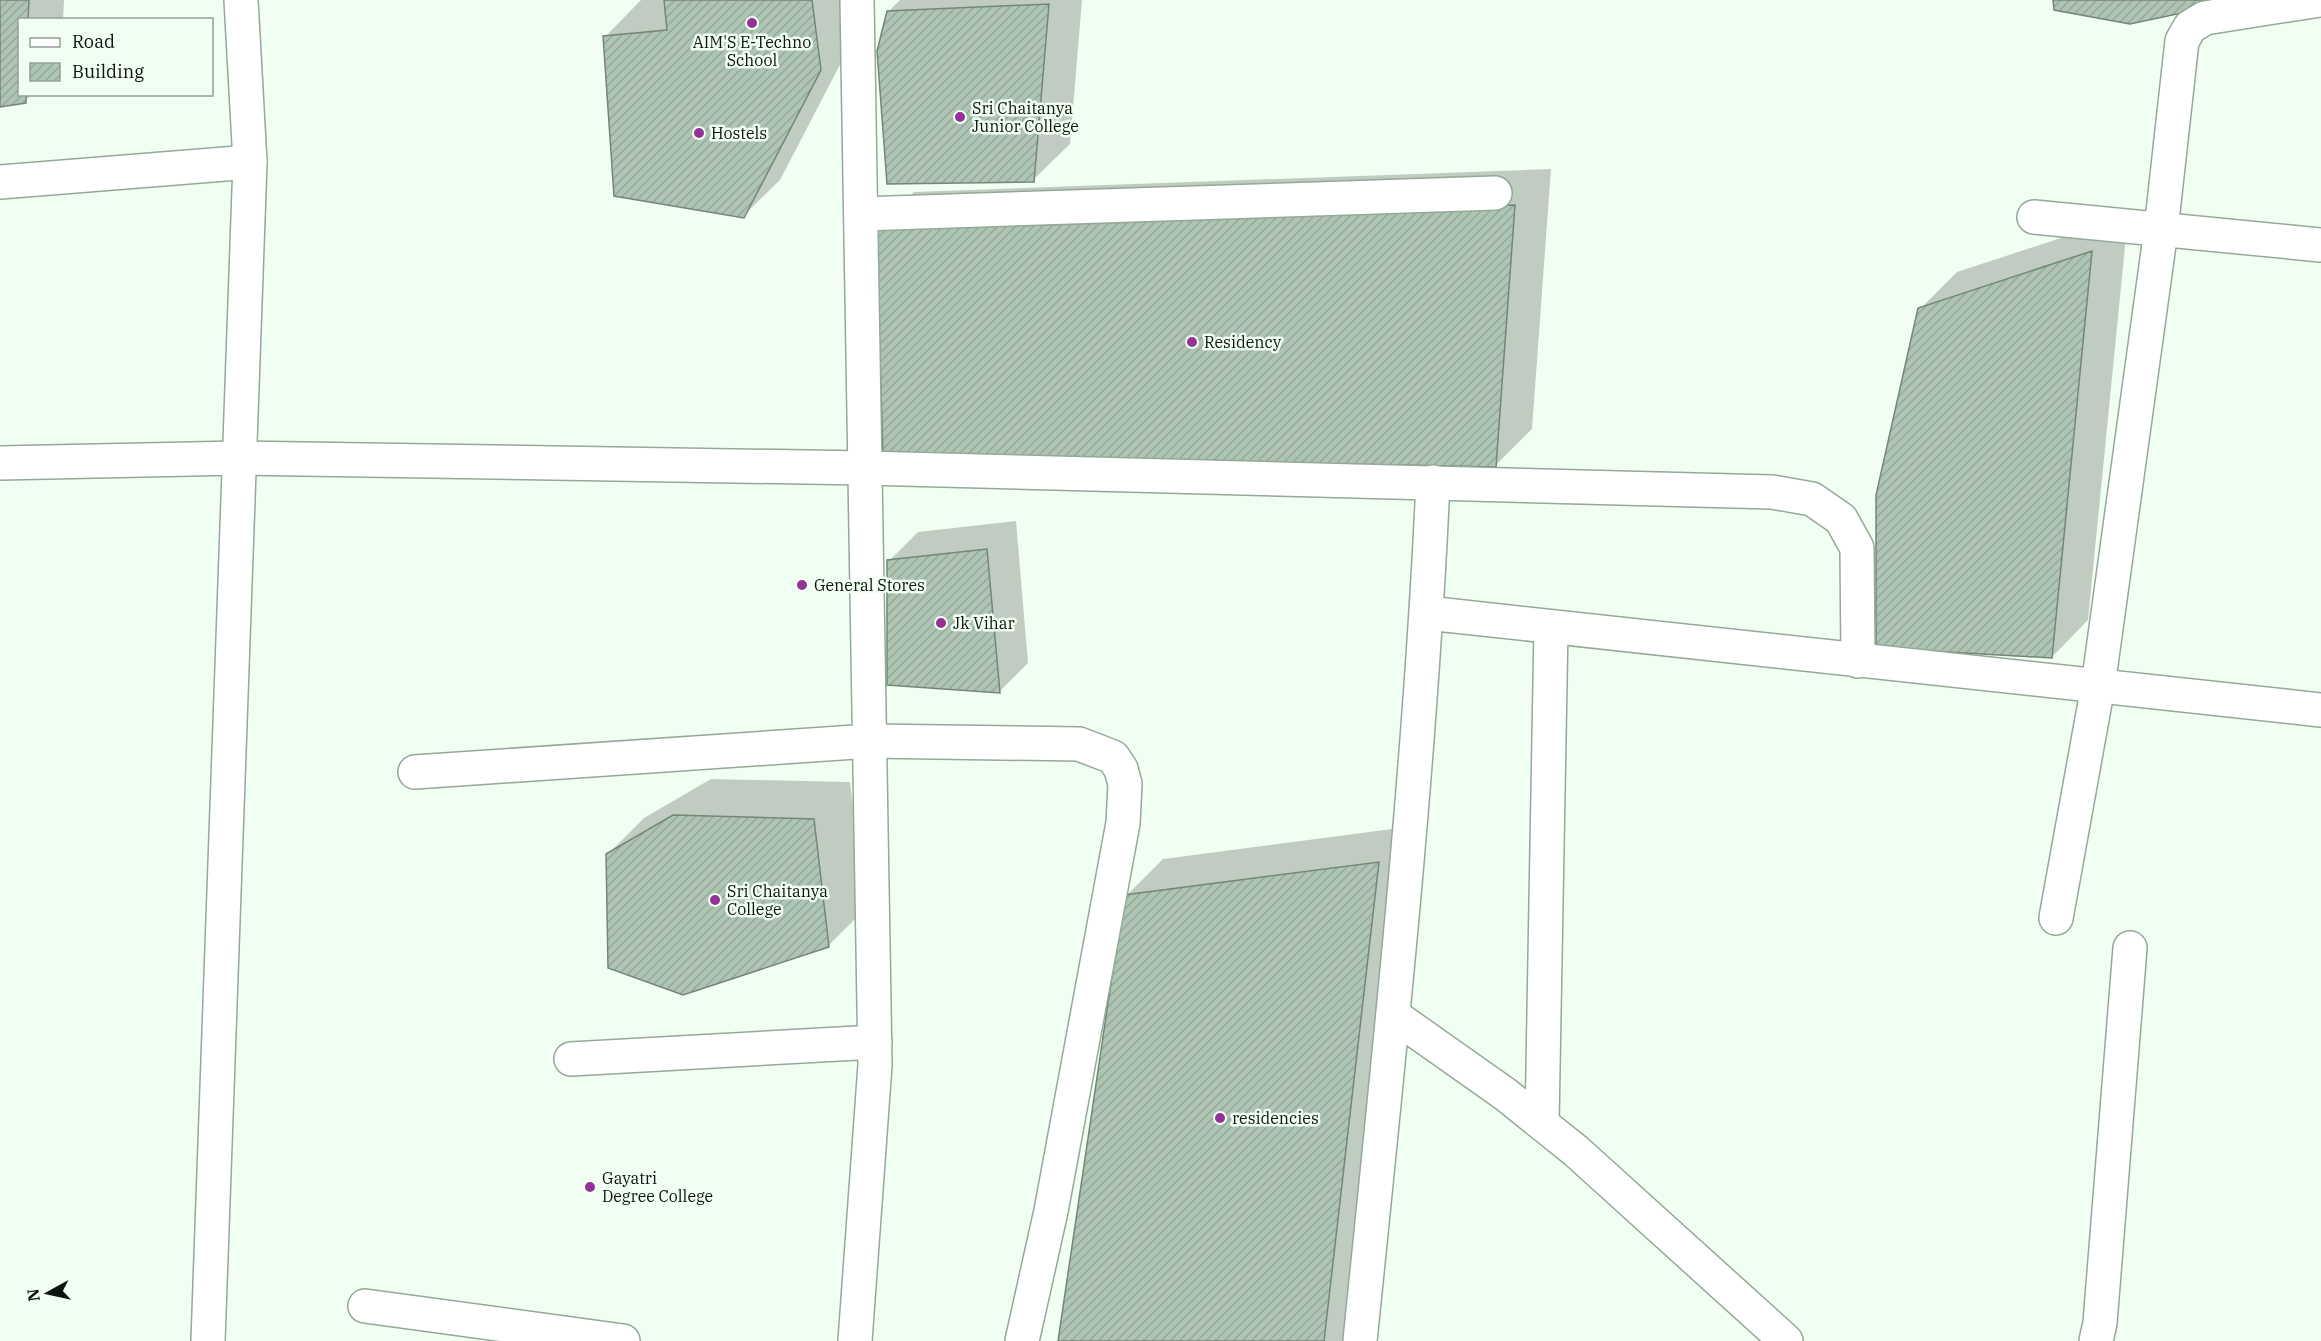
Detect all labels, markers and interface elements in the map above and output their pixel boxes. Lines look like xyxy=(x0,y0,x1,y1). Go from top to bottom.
marker: AIM'S E-Techno School xyxy=(745,16,759,30)
legend xyxy=(18,18,213,96)
text: Road xyxy=(72,30,115,53)
place label: AIM'S E-Techno School xyxy=(693,32,811,70)
text: Building xyxy=(72,60,144,83)
place label: Sri Chaitanya Junior College xyxy=(972,98,1079,136)
marker: Sri Chaitanya Junior College xyxy=(953,110,967,124)
place label: Hostels xyxy=(711,123,767,143)
marker: Hostels xyxy=(692,126,706,140)
place label: Residency xyxy=(1204,332,1282,352)
marker: Residency xyxy=(1185,335,1199,349)
place label: General Stores xyxy=(814,575,925,595)
marker: General Stores xyxy=(795,578,809,592)
place label: Jk Vihar xyxy=(953,613,1015,633)
marker: Jk Vihar xyxy=(934,616,948,630)
place label: Sri Chaitanya College xyxy=(727,881,828,919)
marker: Sri Chaitanya College xyxy=(708,893,722,907)
place label: residencies xyxy=(1232,1108,1319,1128)
marker: residencies xyxy=(1213,1111,1227,1125)
place label: Gayatri Degree College xyxy=(602,1168,713,1206)
marker: Gayatri Degree College xyxy=(583,1180,597,1194)
north arrow xyxy=(18,1263,78,1323)
text: N xyxy=(22,1287,44,1303)

